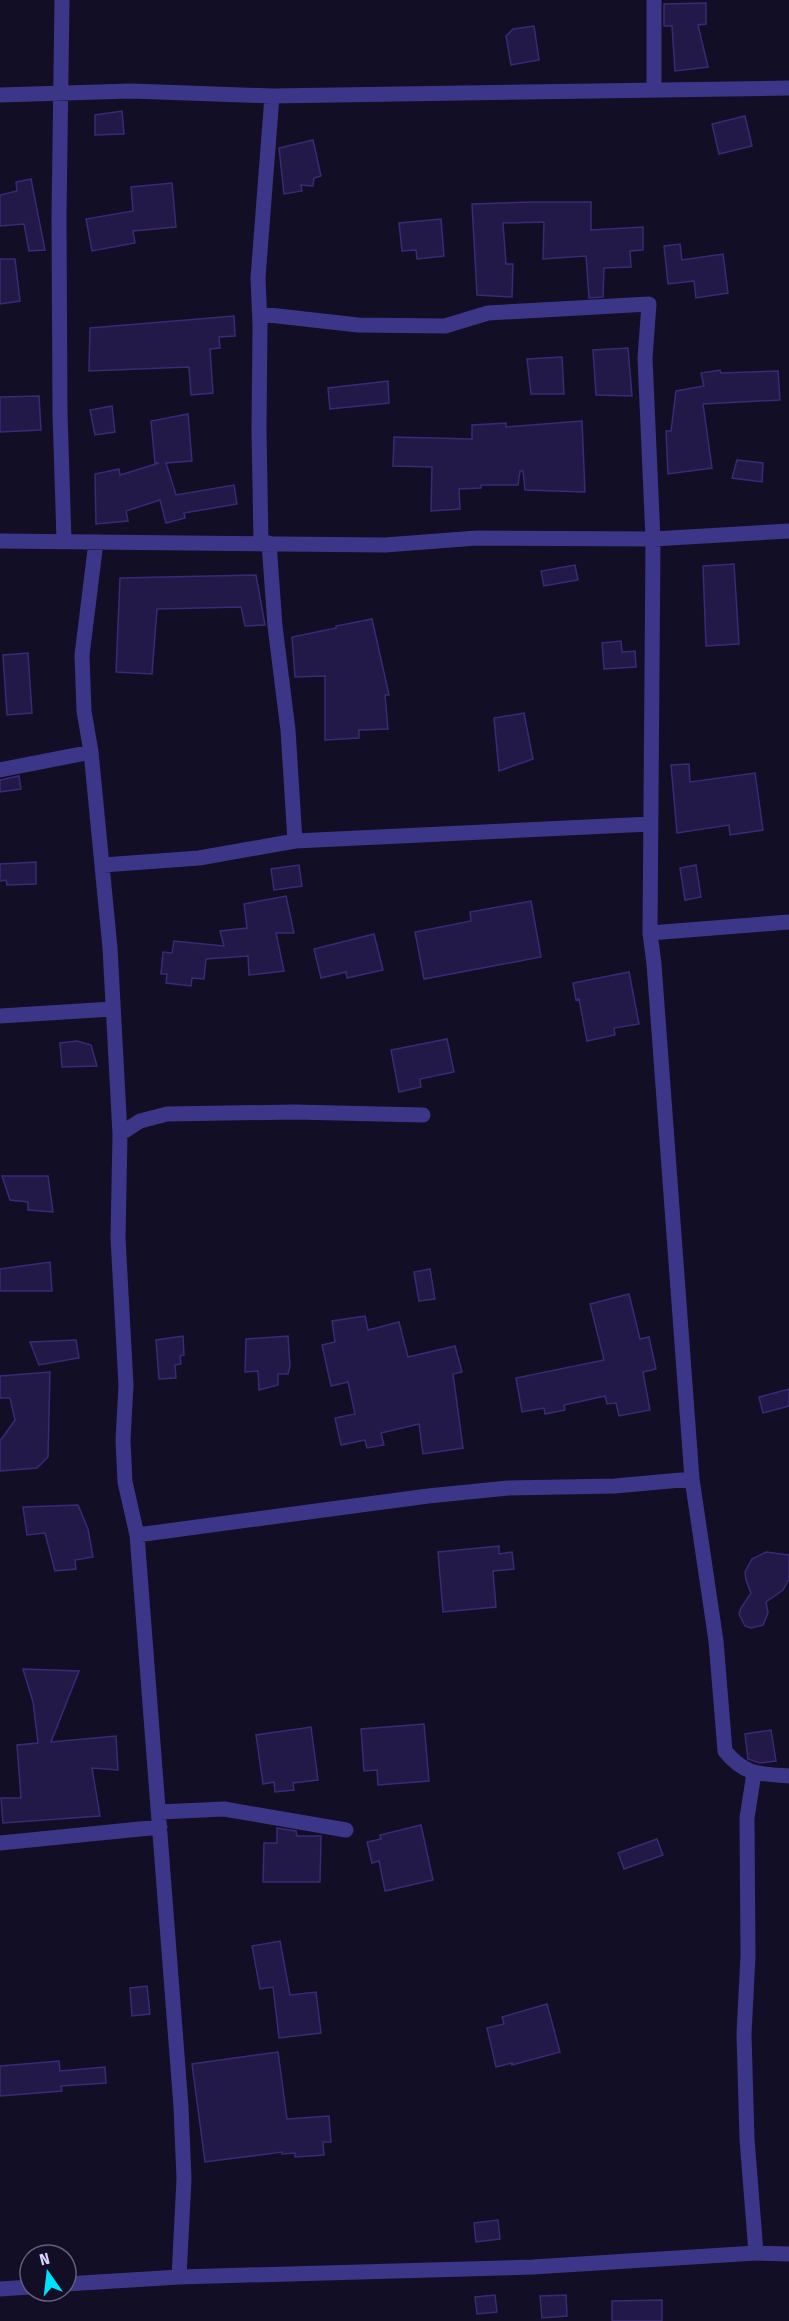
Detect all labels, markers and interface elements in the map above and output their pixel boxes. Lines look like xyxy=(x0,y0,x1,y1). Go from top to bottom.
north arrow xyxy=(18,2243,78,2303)
text: N xyxy=(38,2249,51,2269)

